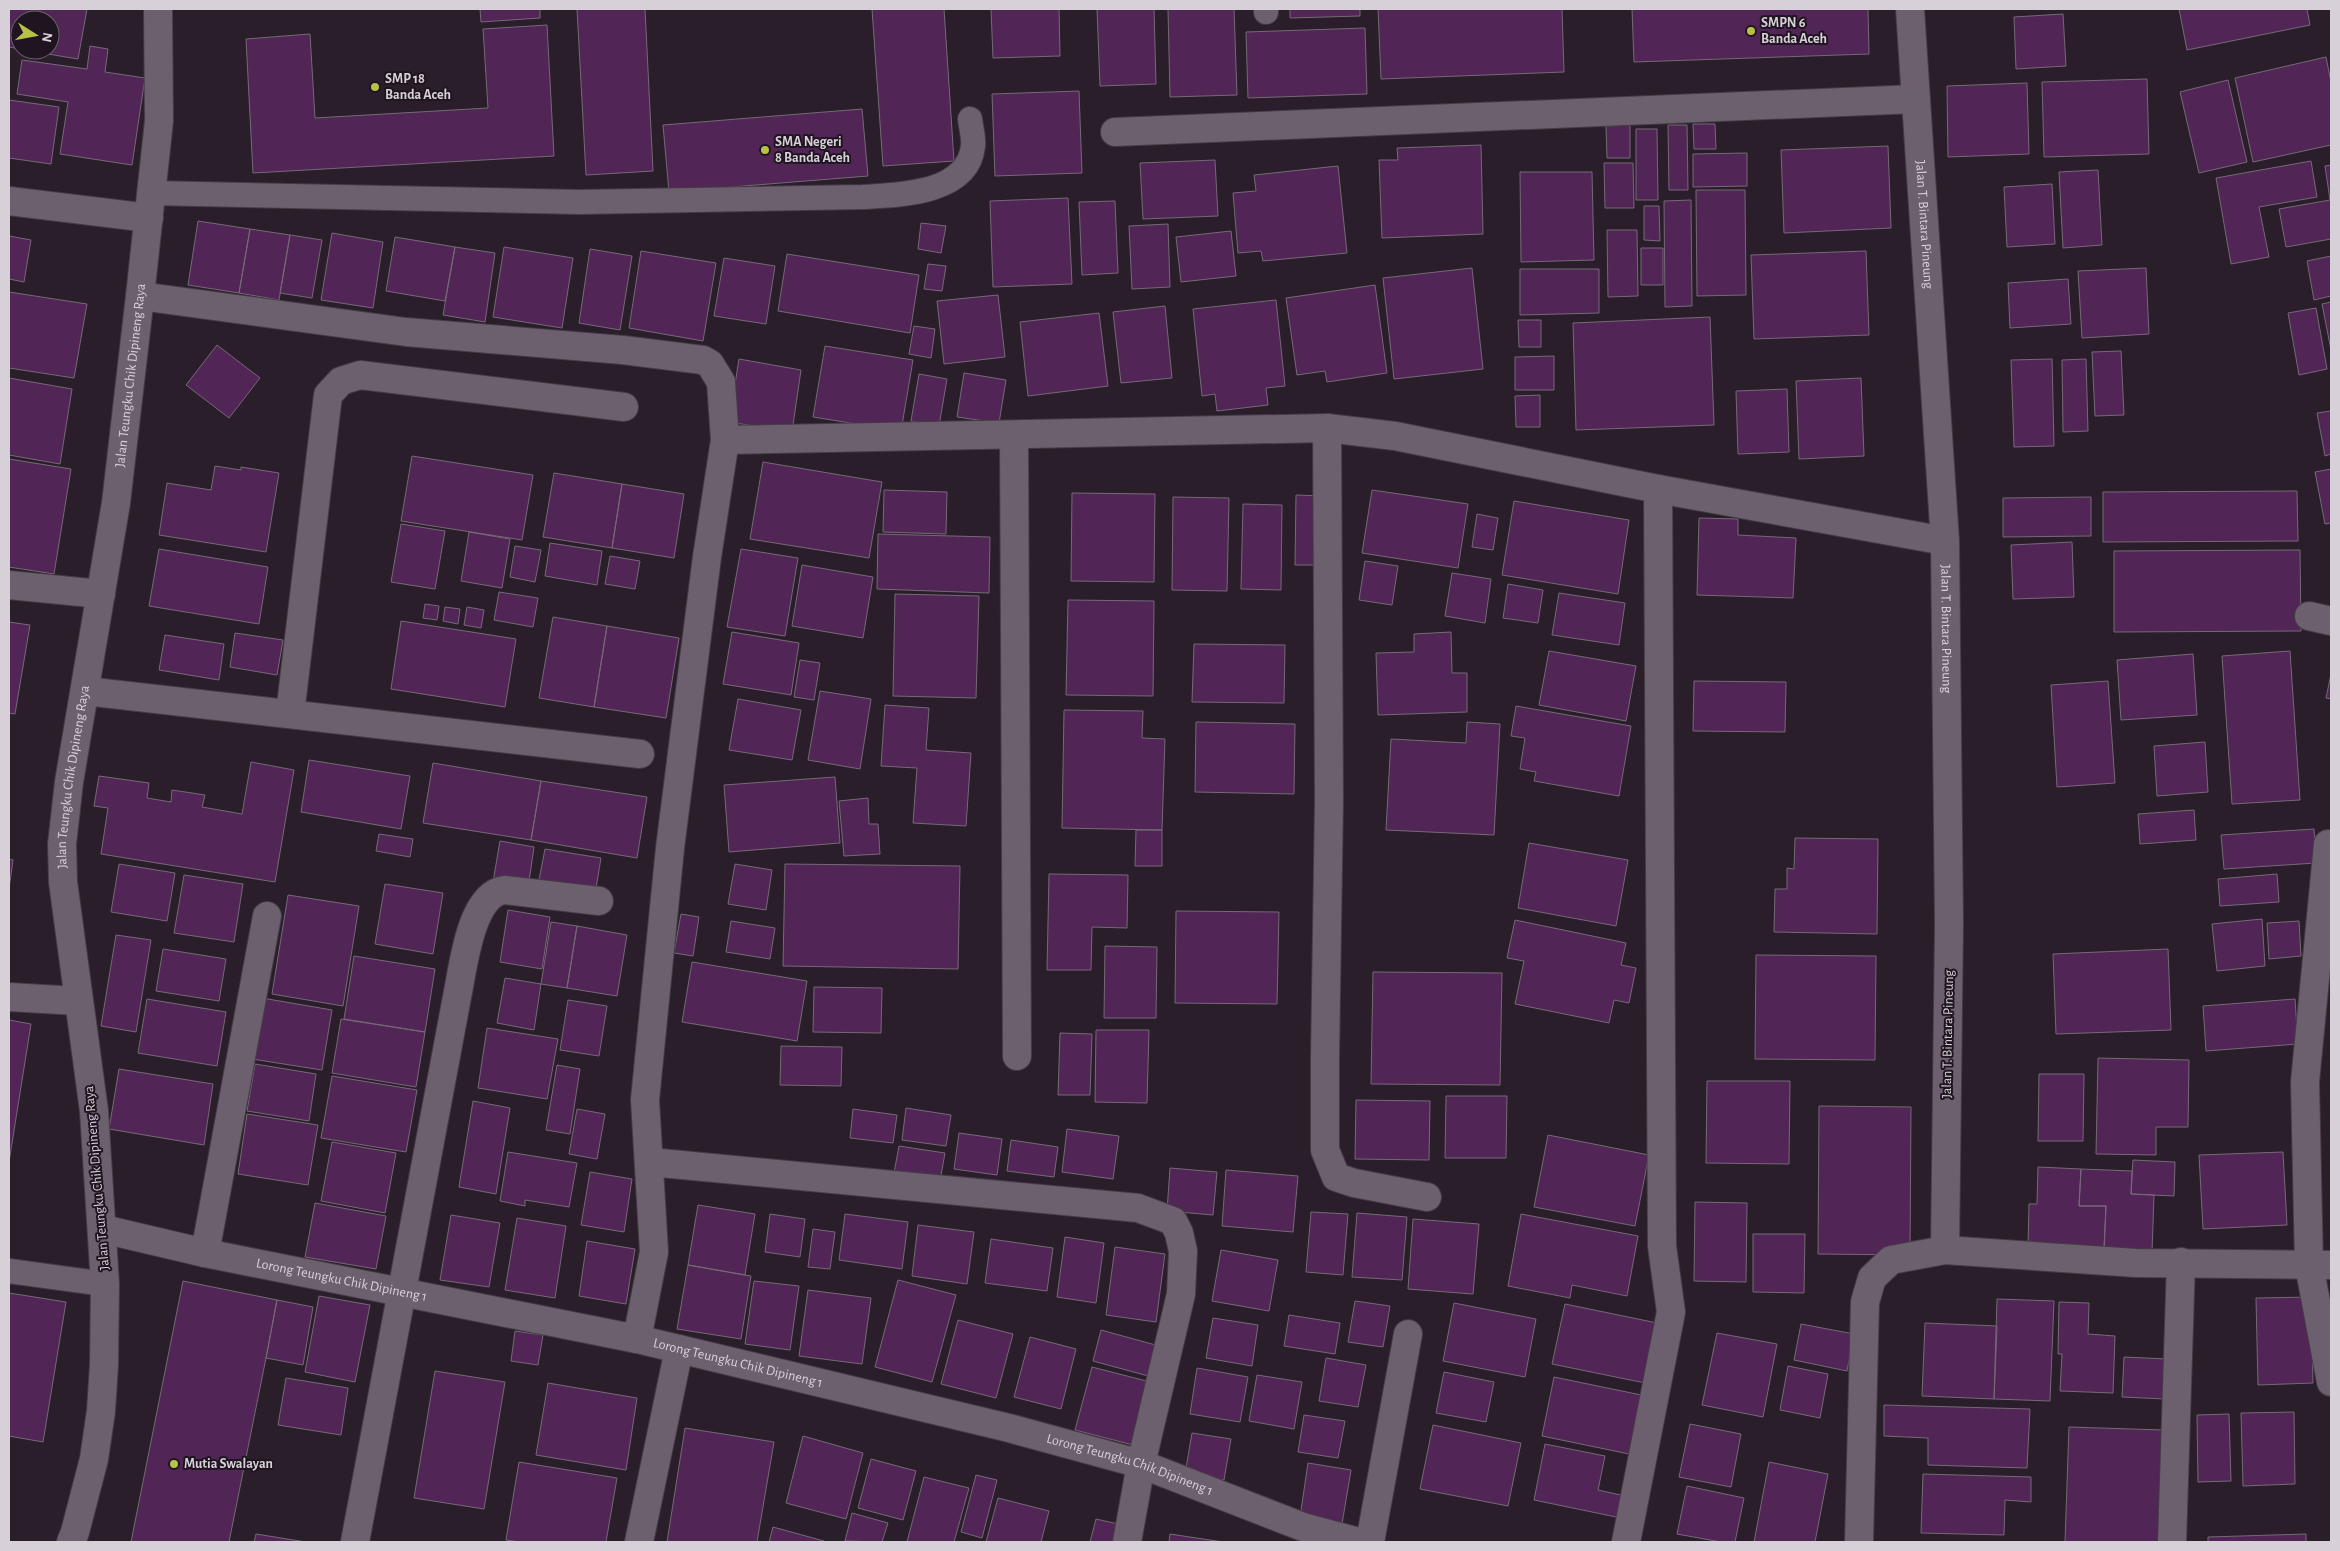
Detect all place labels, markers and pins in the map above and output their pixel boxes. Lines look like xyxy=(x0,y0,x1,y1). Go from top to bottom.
place label: SMPN 6 Banda Aceh xyxy=(1761,16,1827,46)
marker: SMPN 6 Banda Aceh xyxy=(1745,25,1757,37)
place label: SMP 18 Banda Aceh xyxy=(385,72,451,102)
marker: SMP 18 Banda Aceh xyxy=(369,81,381,93)
place label: SMA Negeri 8 Banda Aceh xyxy=(775,135,850,165)
marker: SMA Negeri 8 Banda Aceh xyxy=(759,144,771,156)
place label: Mutia Swalayan xyxy=(184,1457,273,1471)
marker: Mutia Swalayan xyxy=(168,1458,180,1470)

